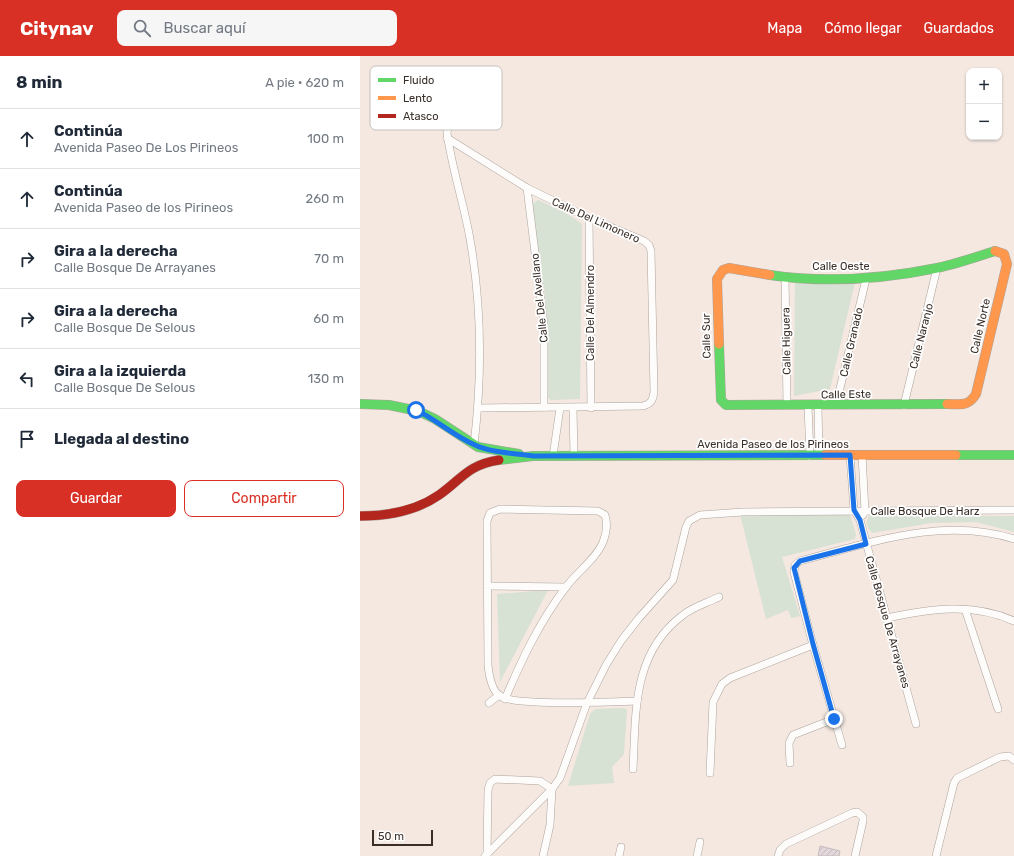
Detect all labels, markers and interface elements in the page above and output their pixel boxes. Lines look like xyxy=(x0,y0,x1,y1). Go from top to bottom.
search box xyxy=(117,10,397,46)
text: Citynav xyxy=(20,17,93,40)
icon: search xyxy=(131,17,153,39)
text: Buscar aquí xyxy=(163,19,246,37)
text: Mapa xyxy=(767,20,802,37)
text: Cómo llegar xyxy=(824,20,902,37)
text: Guardados xyxy=(924,20,994,37)
legend xyxy=(370,66,502,130)
map controls xyxy=(966,68,1002,140)
button: + xyxy=(966,68,1002,104)
text: 8 min xyxy=(16,72,63,92)
text: Fluido xyxy=(403,74,434,87)
text: A pie · 620 m xyxy=(265,75,344,90)
text: Lento xyxy=(403,92,432,105)
button: − xyxy=(966,104,1002,140)
text: Atasco xyxy=(403,110,438,123)
text: Continúa xyxy=(54,122,123,140)
icon: ahead xyxy=(16,128,38,150)
text: 100 m xyxy=(307,131,344,146)
text: Avenida Paseo De Los Pirineos xyxy=(54,140,238,155)
text: Continúa xyxy=(54,182,123,200)
icon: ahead xyxy=(16,188,38,210)
text: 260 m xyxy=(306,191,344,206)
street label: Calle Del Limonero xyxy=(550,195,642,246)
text: Avenida Paseo de los Pirineos xyxy=(54,200,233,215)
text: Gira a la derecha xyxy=(54,242,178,260)
icon: right xyxy=(16,248,38,270)
text: 70 m xyxy=(314,251,344,266)
street label: Calle Del Avellano xyxy=(528,253,551,343)
text: Calle Bosque De Arrayanes xyxy=(54,260,216,275)
street label: Calle Oeste xyxy=(812,260,870,273)
street label: Calle Del Almendro xyxy=(584,265,597,361)
street label: Calle Norte xyxy=(968,297,993,355)
text: Gira a la derecha xyxy=(54,302,178,320)
street label: Calle Naranjo xyxy=(907,302,936,370)
street label: Calle Granado xyxy=(837,306,866,378)
street label: Calle Higuera xyxy=(779,307,794,375)
icon: right xyxy=(16,308,38,330)
text: 60 m xyxy=(313,311,344,326)
street label: Calle Sur xyxy=(700,312,713,359)
text: Calle Bosque De Selous xyxy=(54,320,195,335)
text: Gira a la izquierda xyxy=(54,362,186,380)
icon: left xyxy=(16,368,38,390)
text: 130 m xyxy=(308,371,344,386)
text: Calle Bosque De Selous xyxy=(54,380,195,395)
street label: Calle Este xyxy=(821,388,871,401)
route start xyxy=(407,401,425,419)
icon: arrive xyxy=(16,428,38,450)
text: Llegada al destino xyxy=(54,430,189,448)
street label: Avenida Paseo de los Pirineos xyxy=(697,438,849,451)
button: Guardar xyxy=(16,480,176,517)
button: Compartir xyxy=(184,480,344,517)
street label: Calle Bosque De Harz xyxy=(870,505,980,518)
street label: Calle Bosque De Arrayanes xyxy=(862,554,913,690)
route end xyxy=(825,710,843,728)
scale bar xyxy=(372,828,433,847)
text: 50 m xyxy=(378,830,404,843)

